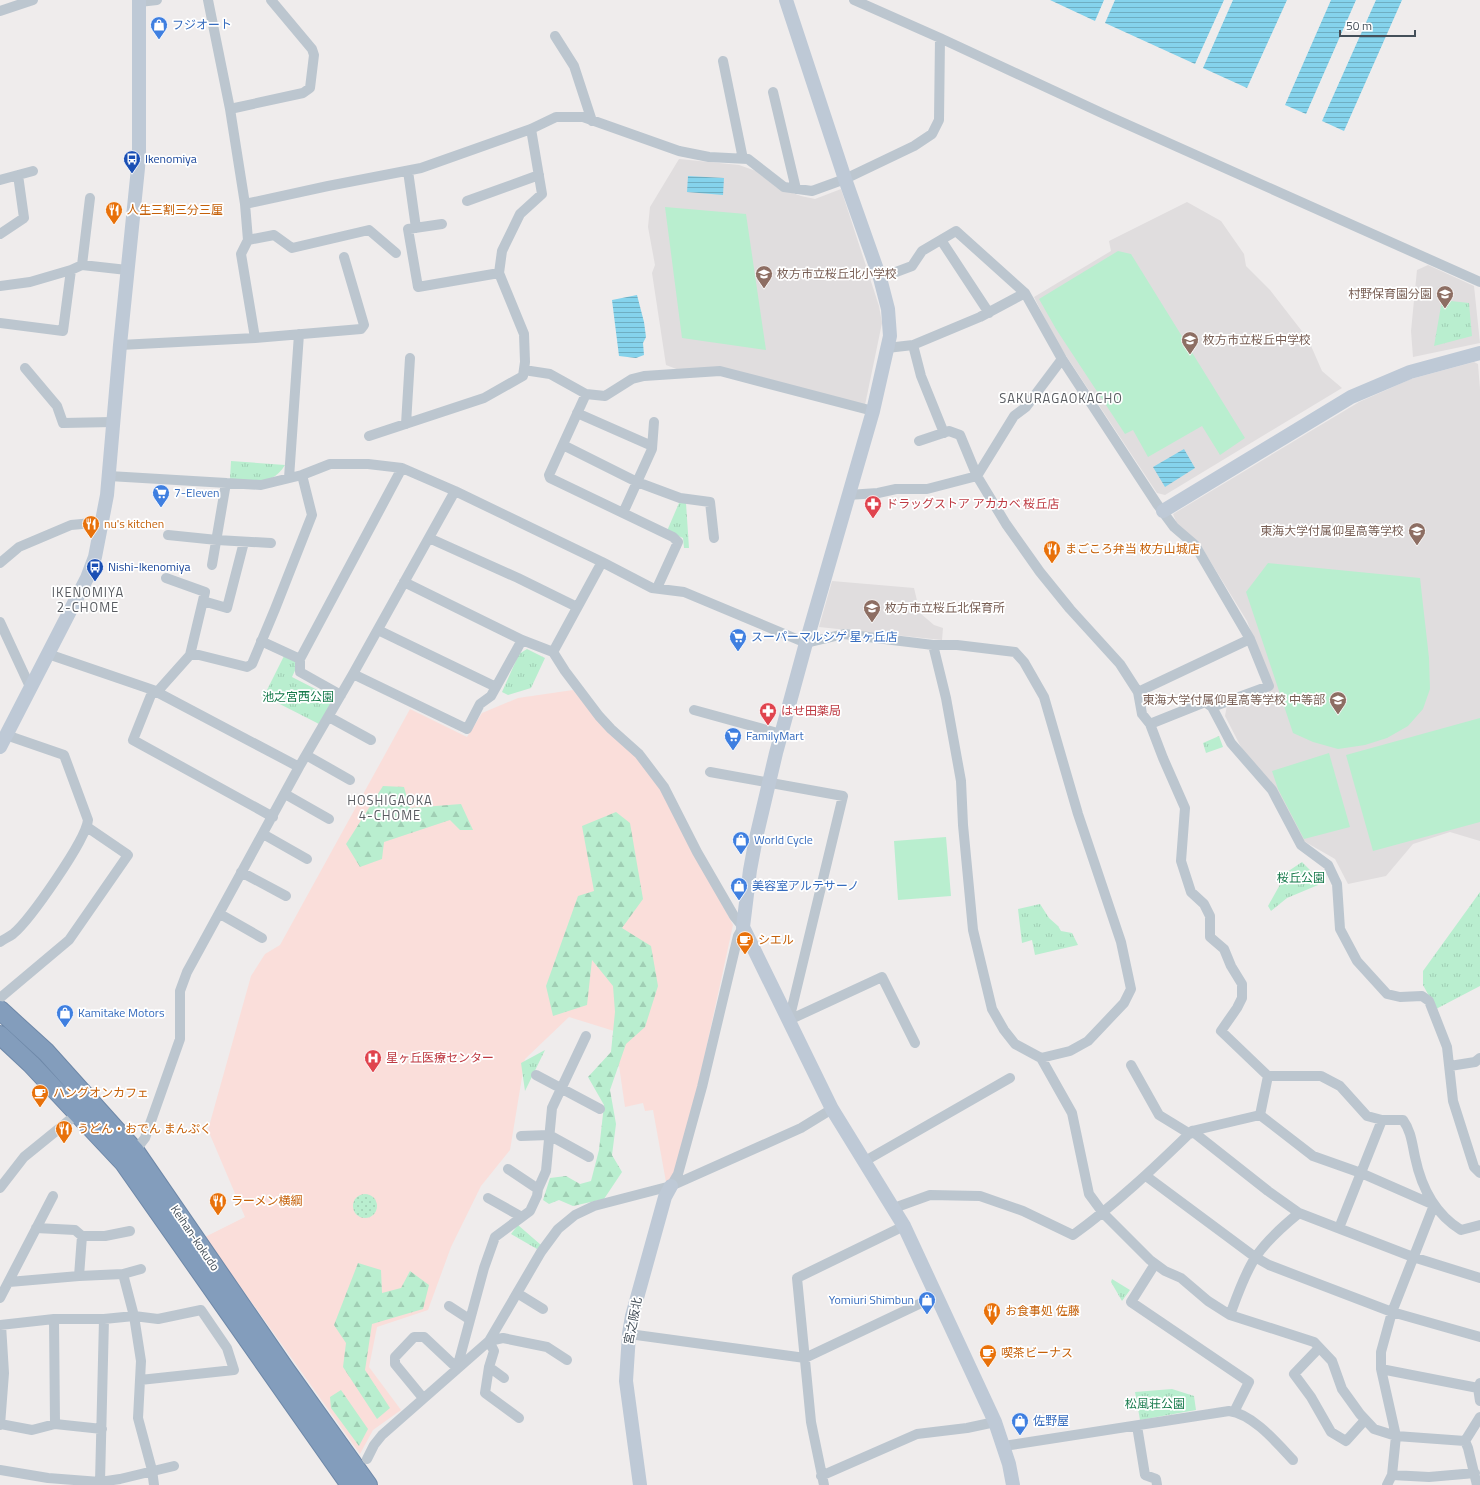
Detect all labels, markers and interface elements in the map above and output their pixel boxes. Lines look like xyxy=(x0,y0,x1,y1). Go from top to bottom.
scale bar xyxy=(1340,12,1415,38)
shop icon: フジオート xyxy=(149,15,169,40)
place label: フジオート xyxy=(172,15,232,34)
text: 50 m xyxy=(1346,16,1372,35)
bus stop icon: Ikenomiya xyxy=(122,149,142,174)
place label: Ikenomiya xyxy=(145,149,197,168)
restaurant icon: 人生三割三分三厘 xyxy=(104,200,124,225)
place label: 人生三割三分三厘 xyxy=(127,200,223,219)
school or university icon: 枚方市立桜丘北小学校 xyxy=(754,264,774,289)
place label: 枚方市立桜丘北小学校 xyxy=(777,264,897,283)
place label: 村野保育園分園 xyxy=(1348,284,1432,303)
school or university icon: 村野保育園分園 xyxy=(1435,284,1455,309)
school or university icon: 枚方市立桜丘中学校 xyxy=(1180,330,1200,355)
place label: 枚方市立桜丘中学校 xyxy=(1203,330,1311,349)
district label: SAKURAGAOKACHO xyxy=(999,388,1123,408)
supermarket icon: 7-Eleven xyxy=(151,483,171,508)
place label: 7-Eleven xyxy=(174,483,220,502)
pharmacy icon: ドラッグストア アカカベ 桜丘店 xyxy=(863,494,883,519)
place label: ドラッグストア アカカベ 桜丘店 xyxy=(886,494,1059,513)
restaurant icon: nu's kitchen xyxy=(81,514,101,539)
place label: nu's kitchen xyxy=(104,514,164,533)
place label: 東海大学付属仰星高等学校 xyxy=(1260,521,1404,540)
school or university icon: 東海大学付属仰星高等学校 xyxy=(1407,521,1427,546)
restaurant icon: まごころ弁当 枚方山城店 xyxy=(1042,539,1062,564)
place label: まごころ弁当 枚方山城店 xyxy=(1065,539,1200,558)
bus stop icon: Nishi-Ikenomiya xyxy=(85,557,105,582)
place label: Nishi-Ikenomiya xyxy=(108,557,190,576)
district label: IKENOMIYA 2-CHOME xyxy=(52,582,124,617)
school or university icon: 枚方市立桜丘北保育所 xyxy=(862,598,882,623)
place label: 枚方市立桜丘北保育所 xyxy=(885,598,1005,617)
supermarket icon: スーパーマルシゲ 星ヶ丘店 xyxy=(728,627,748,652)
place label: スーパーマルシゲ 星ヶ丘店 xyxy=(751,627,898,646)
park label: 池之宮西公園 xyxy=(262,687,334,706)
place label: 東海大学付属仰星高等学校 中等部 xyxy=(1142,690,1325,709)
school or university icon: 東海大学付属仰星高等学校 中等部 xyxy=(1328,690,1348,715)
pharmacy icon: はせ田薬局 xyxy=(758,701,778,726)
place label: はせ田薬局 xyxy=(781,701,841,720)
supermarket icon: FamilyMart xyxy=(723,726,743,751)
place label: FamilyMart xyxy=(746,726,804,745)
district label: HOSHIGAOKA 4-CHOME xyxy=(347,790,433,825)
shop icon: World Cycle xyxy=(731,830,751,855)
place label: World Cycle xyxy=(754,830,813,849)
park label: 桜丘公園 xyxy=(1277,868,1325,887)
shop icon: 美容室アルテサーノ xyxy=(729,876,749,901)
place label: 美容室アルテサーノ xyxy=(752,876,859,895)
cafe icon: シエル xyxy=(735,930,755,955)
place label: シエル xyxy=(758,930,794,949)
shop icon: Kamitake Motors xyxy=(55,1003,75,1028)
place label: Kamitake Motors xyxy=(78,1003,165,1022)
hospital icon: 星ヶ丘医療センター xyxy=(363,1048,383,1073)
place label: 星ヶ丘医療センター xyxy=(386,1048,494,1067)
cafe icon: ハングオンカフェ xyxy=(30,1083,50,1108)
place label: ハングオンカフェ xyxy=(53,1083,149,1102)
restaurant icon: うどん・おでん まんぷく xyxy=(54,1119,74,1144)
place label: うどん・おでん まんぷく xyxy=(77,1119,212,1138)
restaurant icon: ラーメン横綱 xyxy=(208,1191,228,1216)
place label: ラーメン横綱 xyxy=(231,1191,303,1210)
street label: Keihan-kokudo xyxy=(166,1201,225,1275)
place label: Yomiuri Shimbun xyxy=(829,1290,914,1309)
shop icon: Yomiuri Shimbun xyxy=(917,1290,937,1315)
street label: 宮之阪北 xyxy=(619,1296,646,1346)
restaurant icon: お食事処 佐藤 xyxy=(982,1301,1002,1326)
place label: お食事処 佐藤 xyxy=(1005,1301,1080,1320)
cafe icon: 喫茶ビーナス xyxy=(978,1343,998,1368)
place label: 喫茶ビーナス xyxy=(1001,1343,1073,1362)
park label: 松風荘公園 xyxy=(1125,1394,1185,1413)
shop icon: 佐野屋 xyxy=(1010,1411,1030,1436)
place label: 佐野屋 xyxy=(1033,1411,1069,1430)

